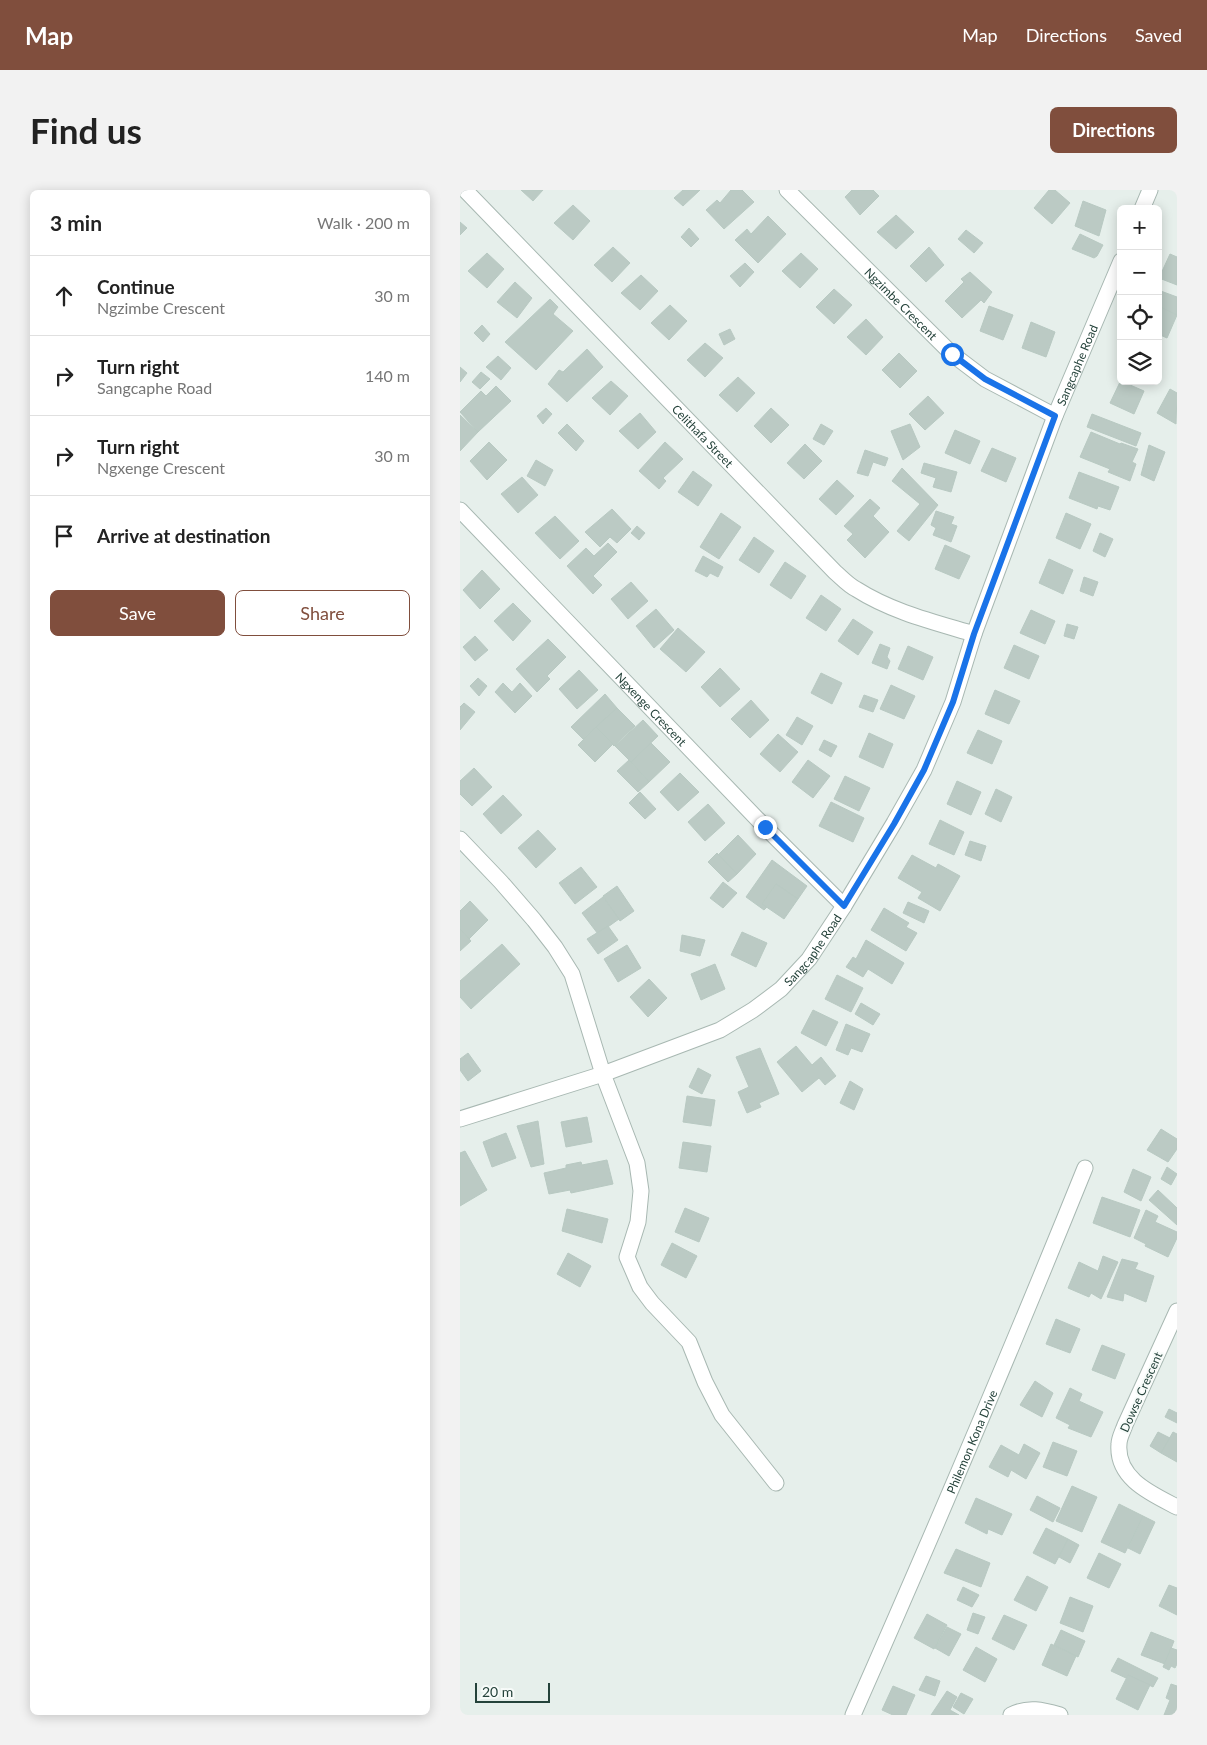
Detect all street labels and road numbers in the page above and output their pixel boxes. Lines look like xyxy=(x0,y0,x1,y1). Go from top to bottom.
street label: Ngzimbe Crescent xyxy=(862,264,941,343)
street label: Sangcaphe Road xyxy=(1053,322,1101,408)
street label: Celithafa Street xyxy=(669,401,737,471)
street label: Ngxenge Crescent xyxy=(613,669,691,749)
street label: Sangcaphe Road xyxy=(780,911,844,989)
street label: Dowse Crescent xyxy=(1117,1349,1166,1434)
street label: Philemon Kona Drive xyxy=(943,1387,1000,1496)

